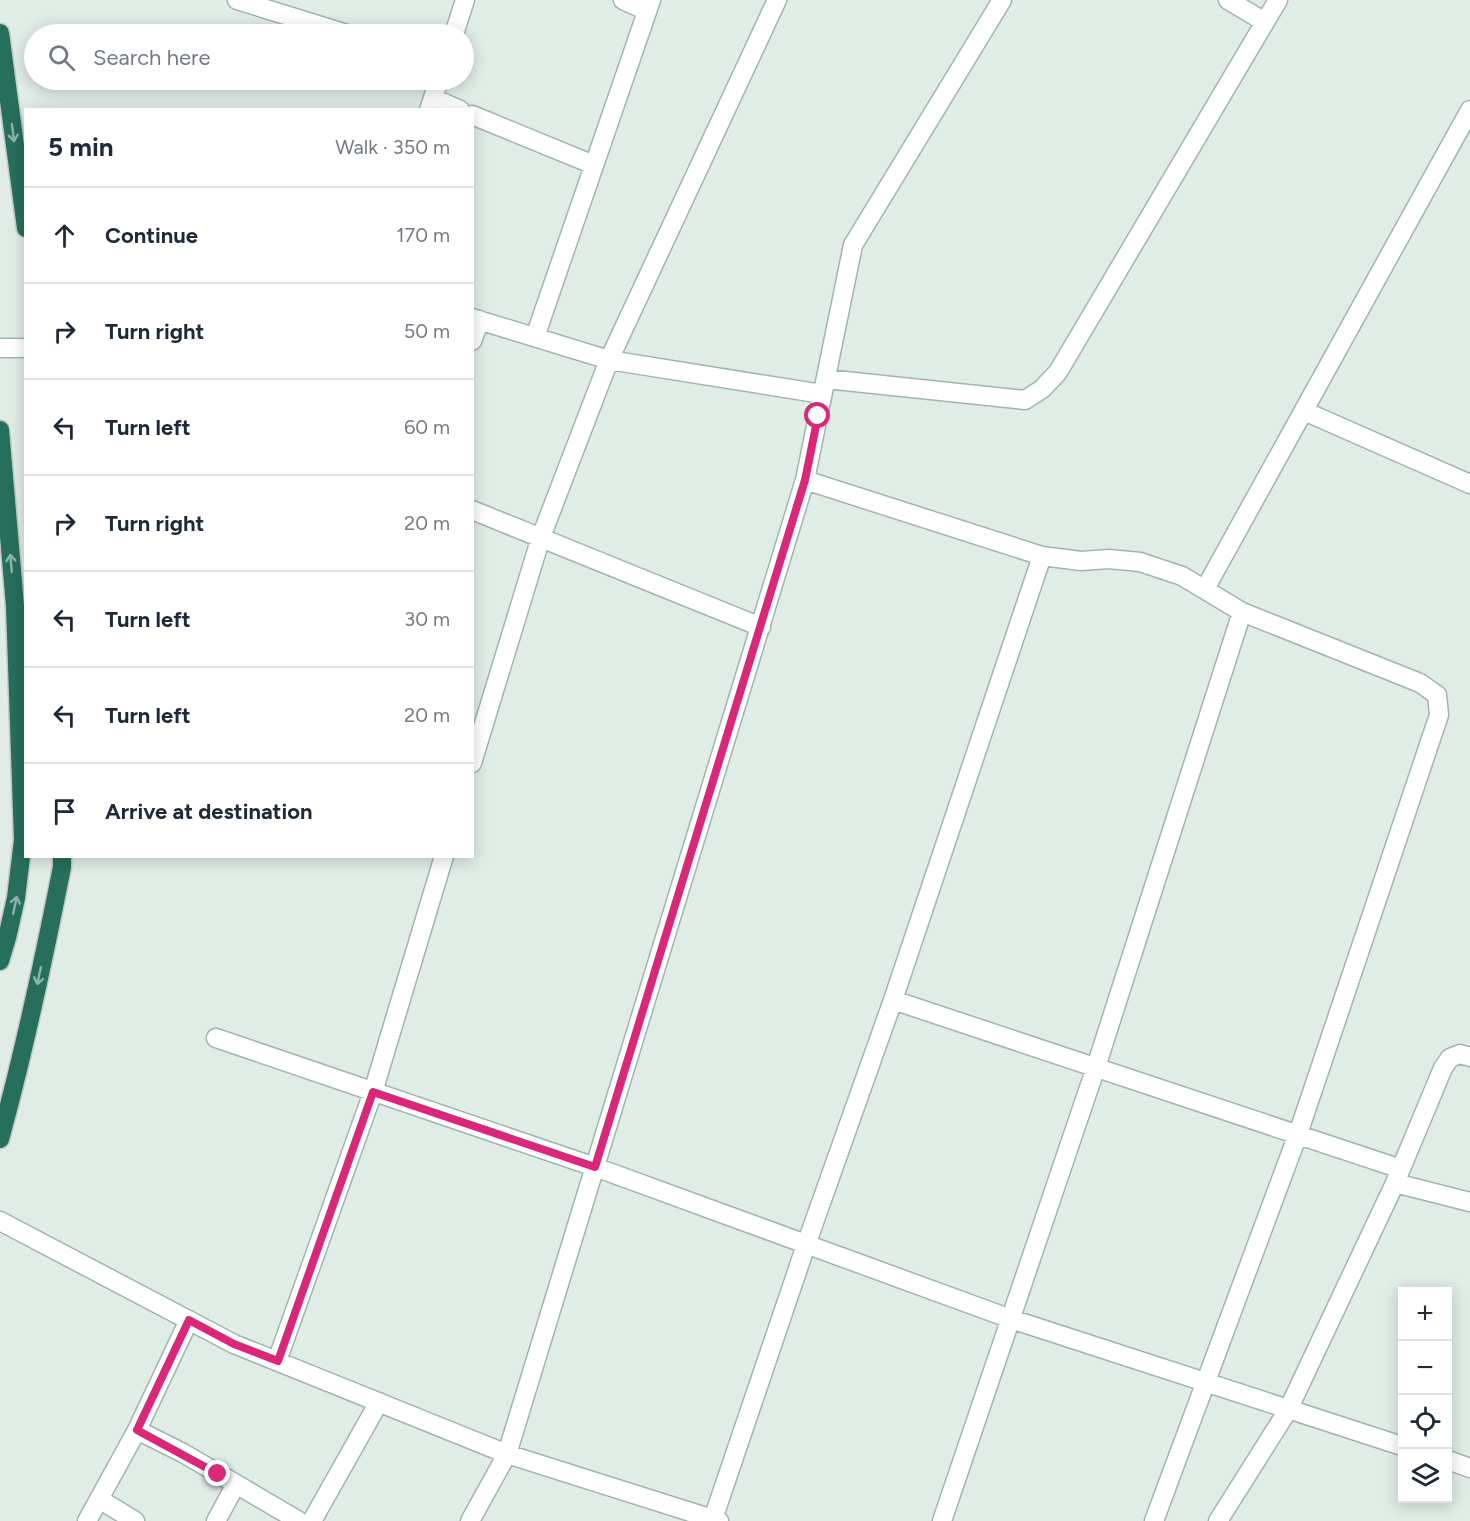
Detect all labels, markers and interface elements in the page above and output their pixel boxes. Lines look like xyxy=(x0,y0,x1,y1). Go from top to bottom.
search box xyxy=(24,24,474,90)
icon: search xyxy=(45,41,78,74)
text: Search here xyxy=(93,44,211,71)
one-way arrow xyxy=(8,122,19,142)
text: 5 min xyxy=(48,131,114,163)
text: Walk · 350 m xyxy=(335,135,450,159)
icon: ahead xyxy=(48,219,81,252)
text: Continue xyxy=(105,222,198,249)
text: 170 m xyxy=(396,223,450,247)
icon: right xyxy=(48,315,81,348)
text: Turn right xyxy=(105,318,204,345)
text: 50 m xyxy=(404,319,450,343)
route start xyxy=(804,402,830,428)
icon: left xyxy=(48,411,81,444)
text: Turn left xyxy=(105,414,191,441)
text: 60 m xyxy=(404,415,450,439)
icon: right xyxy=(48,507,81,540)
text: Turn right xyxy=(105,510,204,537)
text: 20 m xyxy=(404,511,450,535)
one-way arrow xyxy=(6,554,17,574)
icon: left xyxy=(48,603,81,636)
text: Turn left xyxy=(105,606,191,633)
text: 30 m xyxy=(404,607,450,631)
icon: left xyxy=(48,699,81,732)
text: Turn left xyxy=(105,702,191,729)
text: 20 m xyxy=(404,703,450,727)
icon: arrive xyxy=(48,795,81,828)
text: Arrive at destination xyxy=(105,798,313,825)
one-way arrow xyxy=(10,895,21,915)
one-way arrow xyxy=(33,966,45,985)
map controls xyxy=(1398,1287,1452,1503)
button: + xyxy=(1398,1287,1452,1341)
button: − xyxy=(1398,1341,1452,1395)
button: locate xyxy=(1398,1395,1452,1449)
button: layers xyxy=(1398,1449,1452,1503)
route end xyxy=(204,1460,230,1486)

